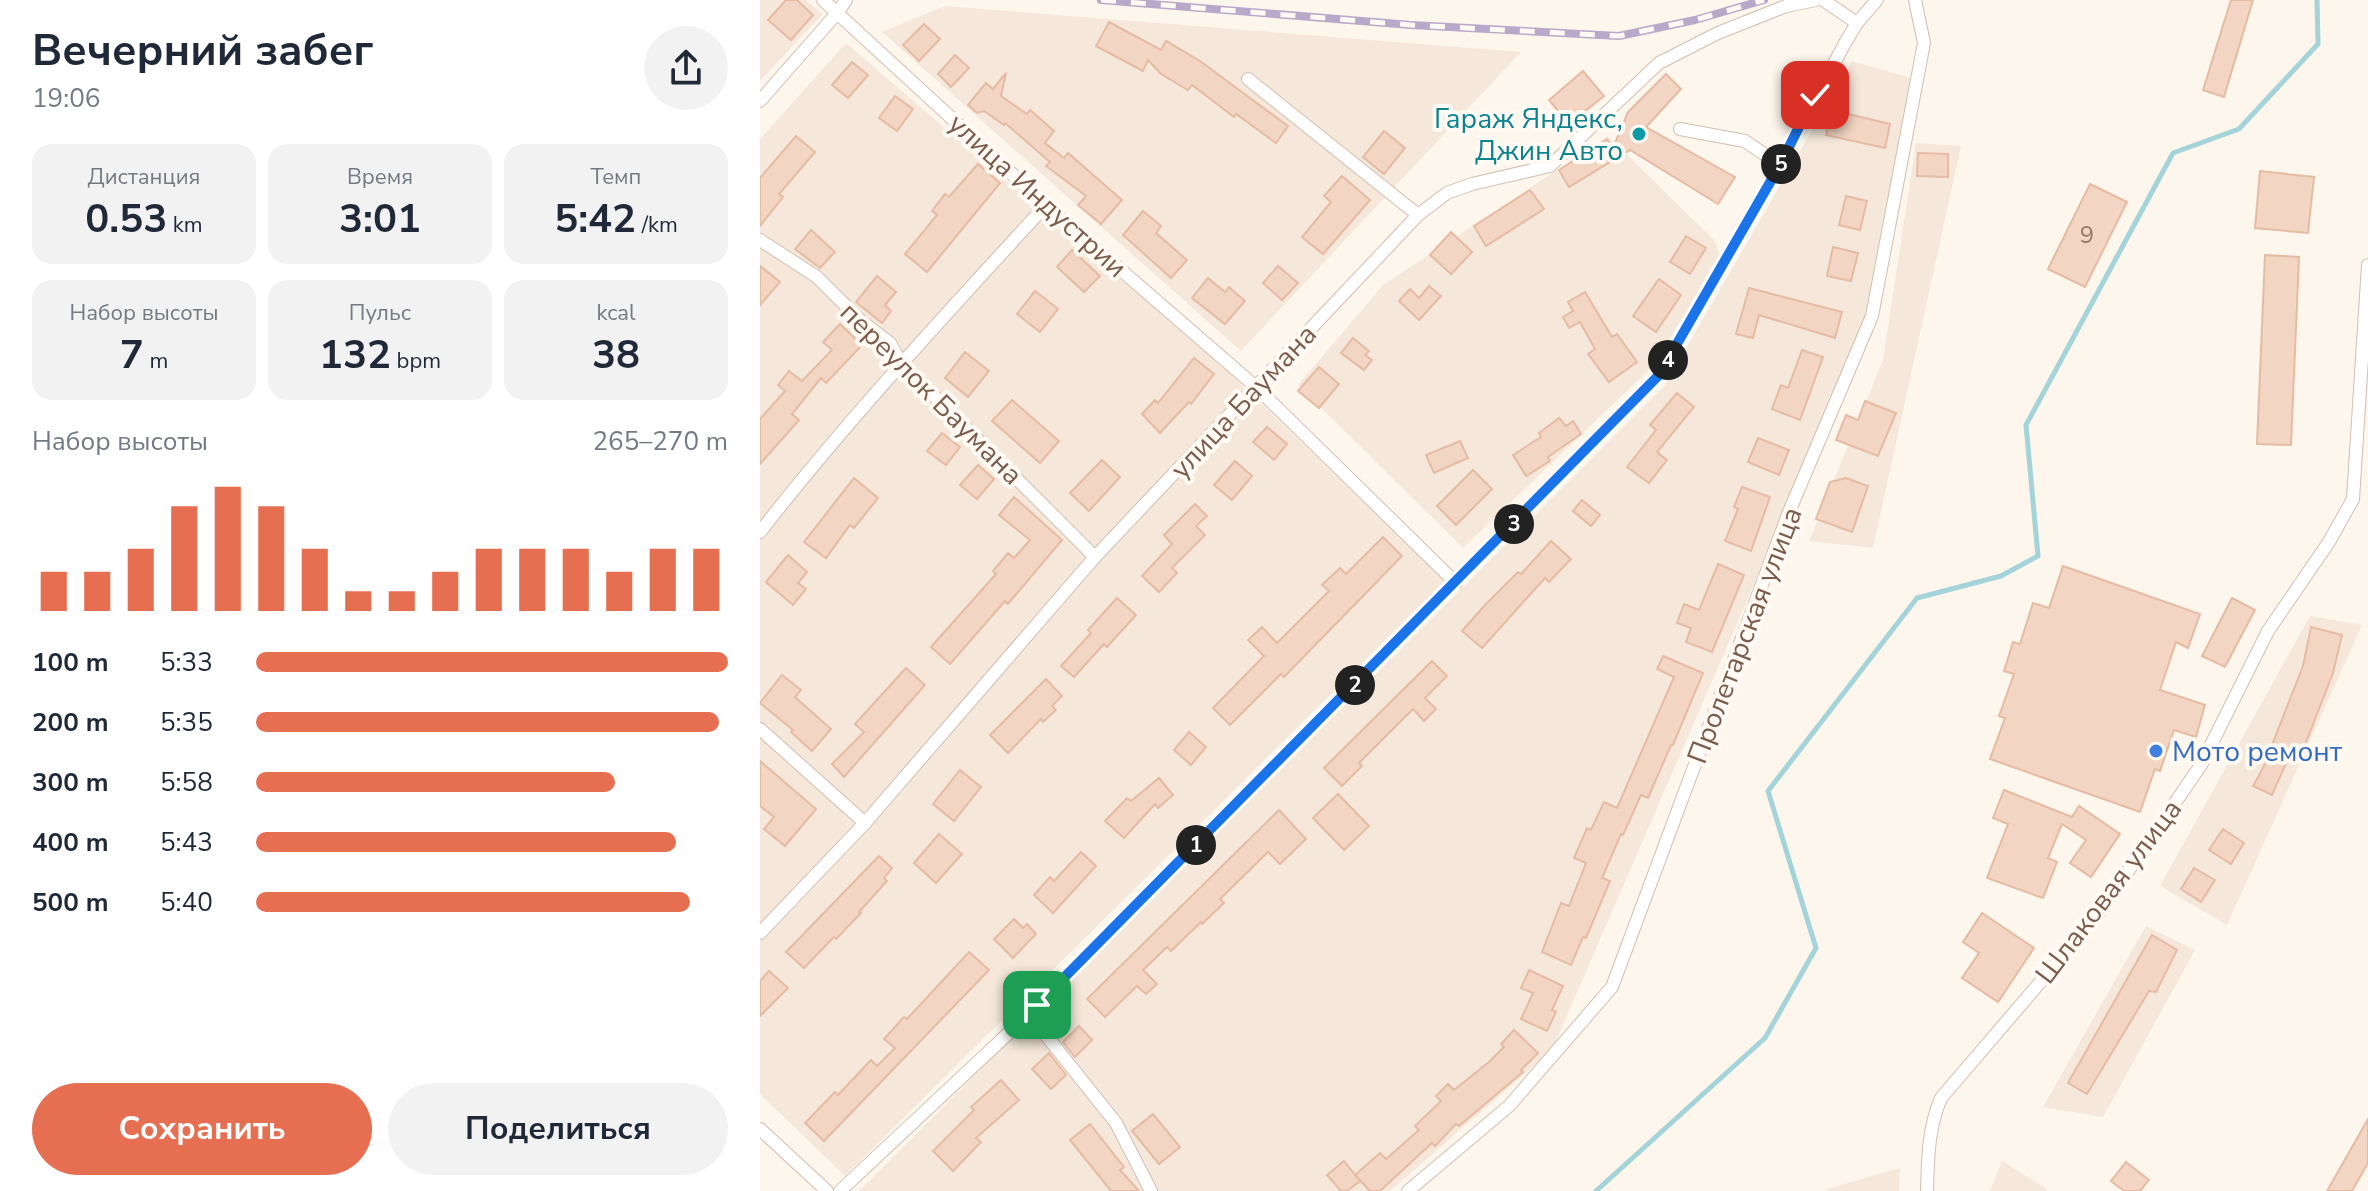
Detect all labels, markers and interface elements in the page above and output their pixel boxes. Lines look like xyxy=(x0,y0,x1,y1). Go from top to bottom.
text: Вечерний забег xyxy=(32,21,373,81)
button: share xyxy=(644,26,728,110)
pin xyxy=(1781,61,1849,129)
icon: check xyxy=(1793,73,1837,117)
text: 19:06 xyxy=(32,81,100,116)
place label: Гараж Яндекс, Джин Авто xyxy=(1434,100,1623,170)
street label: улица Индустрии xyxy=(940,105,1135,286)
marker: Гараж Яндекс, Джин Авто xyxy=(1630,125,1648,143)
pin: 5 xyxy=(1761,144,1801,184)
text: 5 xyxy=(1774,149,1788,179)
text: Дистанция xyxy=(88,162,200,192)
text: Время xyxy=(347,162,413,192)
text: Темп xyxy=(591,162,641,192)
text: 0.53 xyxy=(85,192,167,246)
text: 3:01 xyxy=(339,192,421,246)
text: 5:42 xyxy=(554,192,636,246)
text: km xyxy=(167,210,203,240)
text: /km xyxy=(636,210,678,240)
house number: 9 xyxy=(2080,219,2094,251)
street label: переулок Баумана xyxy=(832,294,1031,493)
text: Набор высоты xyxy=(70,298,219,328)
text: Пульс xyxy=(349,298,411,328)
text: kcal xyxy=(597,298,636,328)
street label: улица Баумана xyxy=(1162,316,1325,487)
text: 7 xyxy=(120,328,144,382)
text: 132 xyxy=(319,328,391,382)
text: 38 xyxy=(592,328,640,382)
pin: 4 xyxy=(1648,340,1688,380)
text: 4 xyxy=(1661,345,1675,375)
text: m xyxy=(144,346,168,376)
text: bpm xyxy=(391,346,441,376)
text: Набор высоты xyxy=(32,424,208,459)
text: 265–270 m xyxy=(592,424,728,459)
street label: Пролетарская улица xyxy=(1678,502,1811,769)
pin: 3 xyxy=(1494,504,1534,544)
text: 3 xyxy=(1507,509,1521,539)
text: 100 m xyxy=(32,645,109,680)
text: 5:33 xyxy=(160,645,213,680)
pin: 2 xyxy=(1335,665,1375,705)
text: 2 xyxy=(1348,670,1362,700)
text: 200 m xyxy=(32,705,109,740)
text: 5:35 xyxy=(160,705,213,740)
place label: Мото ремонт xyxy=(2172,733,2343,771)
marker: Мото ремонт xyxy=(2147,742,2165,760)
text: 300 m xyxy=(32,765,109,800)
text: 5:58 xyxy=(160,765,213,800)
street label: Шлаковая улица xyxy=(2027,792,2191,992)
text: 400 m xyxy=(32,825,109,860)
text: 5:43 xyxy=(160,825,213,860)
pin: 1 xyxy=(1176,825,1216,865)
text: 1 xyxy=(1189,830,1203,860)
text: 500 m xyxy=(32,885,109,920)
text: 5:40 xyxy=(160,885,213,920)
pin xyxy=(1003,971,1071,1039)
icon: arrive xyxy=(1015,983,1059,1027)
button: Сохранить xyxy=(32,1083,372,1175)
button: Поделиться xyxy=(388,1083,728,1175)

